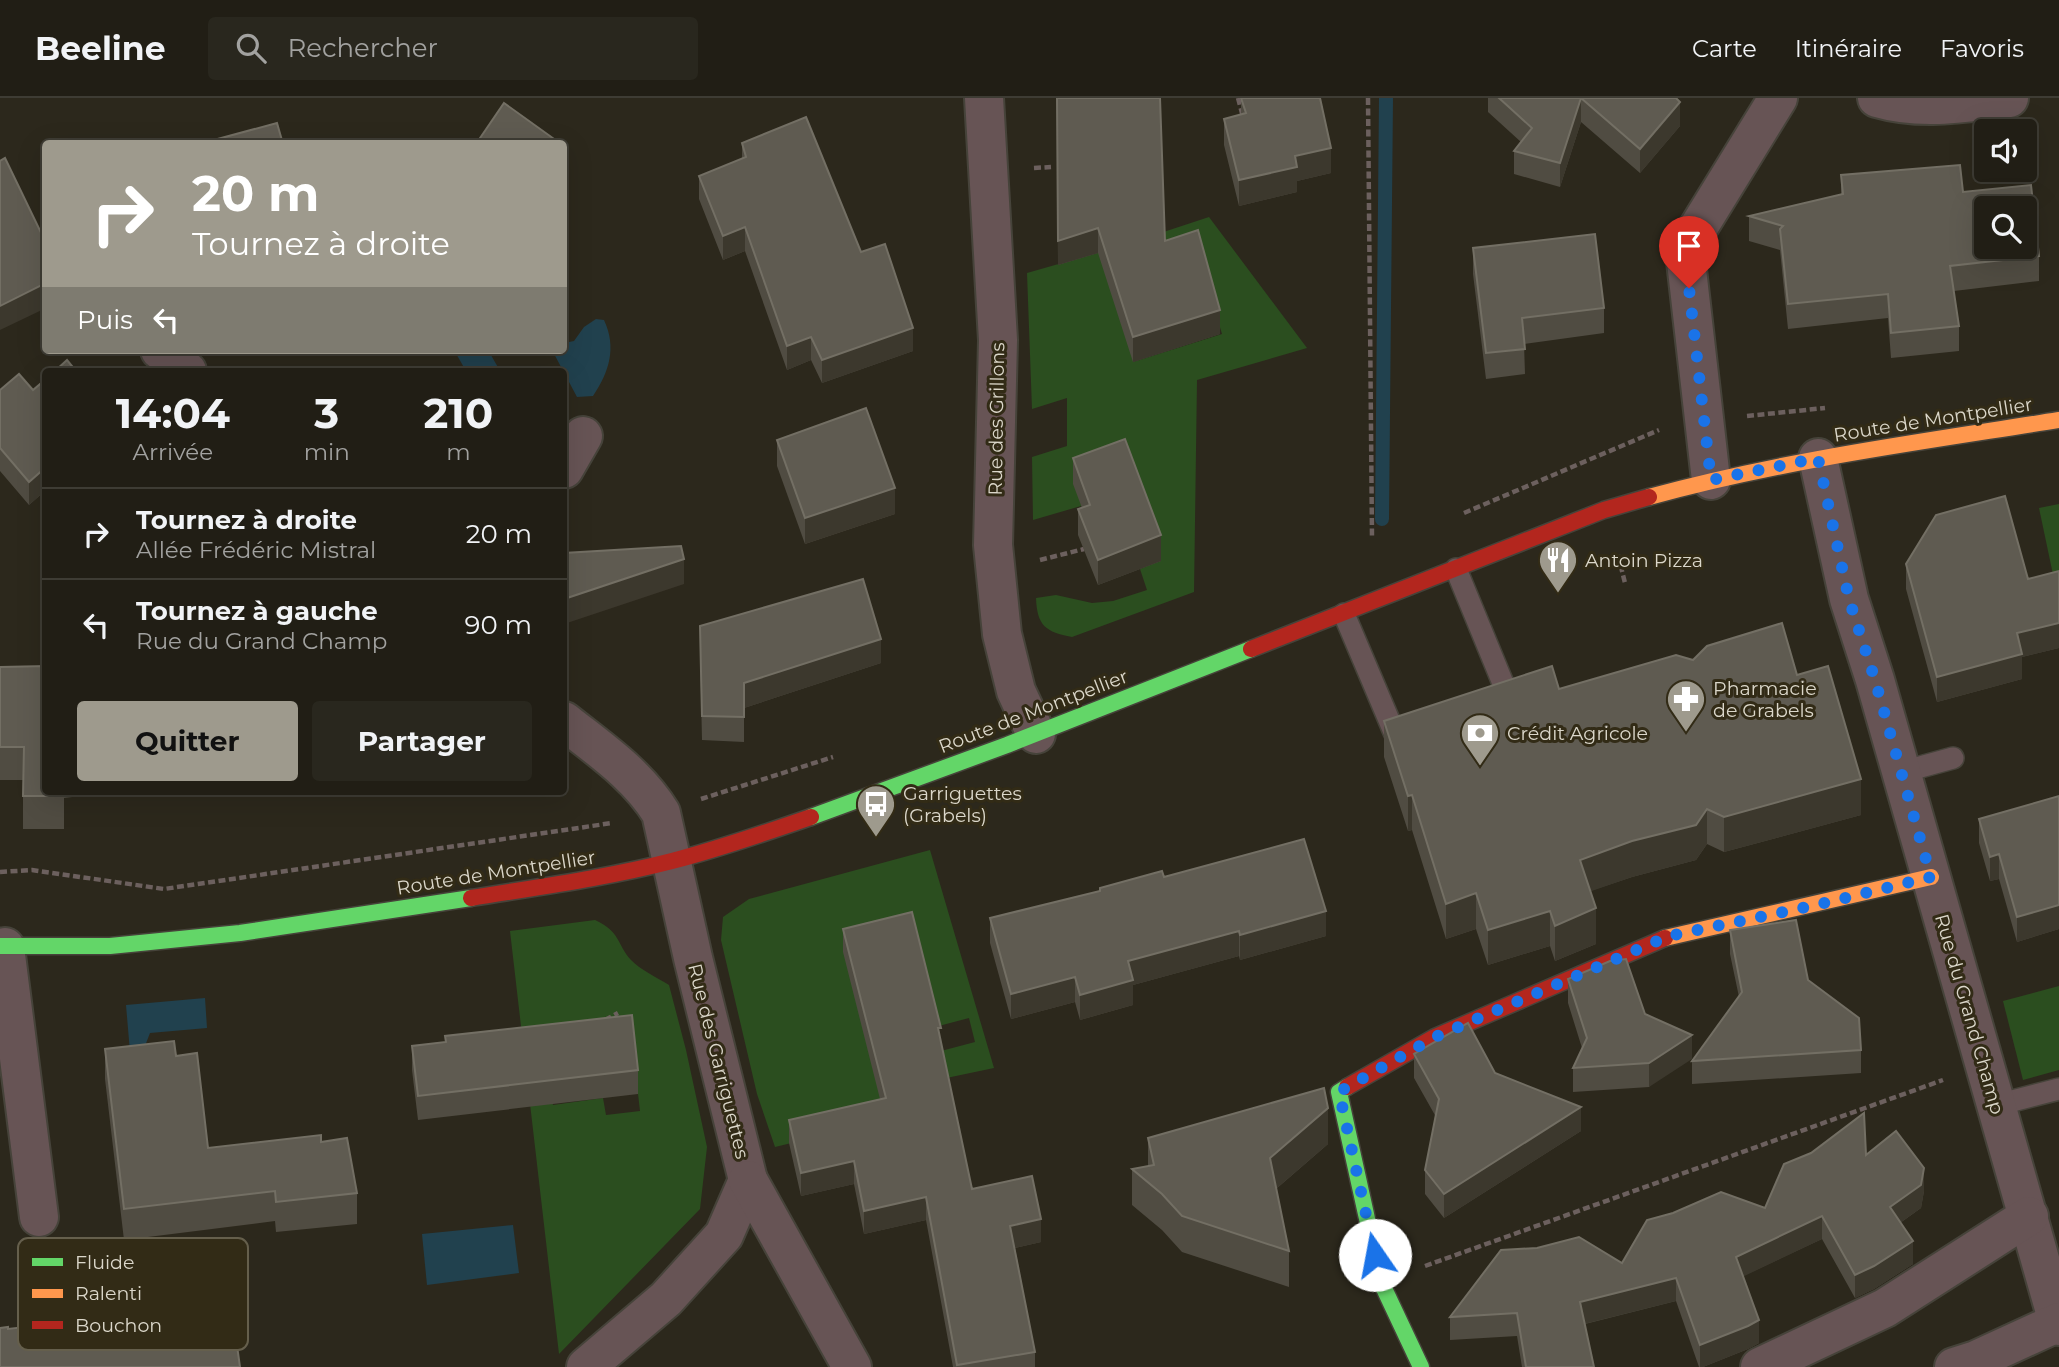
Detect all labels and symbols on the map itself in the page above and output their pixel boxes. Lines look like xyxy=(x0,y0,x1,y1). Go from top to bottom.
pin xyxy=(1659,216,1719,288)
street label: Rue des Grillons xyxy=(984,342,1009,496)
street label: Route de Montpellier xyxy=(1832,392,2034,447)
restaurant icon: Antoin Pizza xyxy=(1537,539,1579,594)
place label: Antoin Pizza xyxy=(1585,549,1703,572)
street label: Route de Montpellier xyxy=(935,665,1131,758)
place label: Pharmacie de Grabels xyxy=(1713,677,1817,722)
pharmacy icon: Pharmacie de Grabels xyxy=(1665,678,1707,733)
bank icon: Crédit Agricole xyxy=(1459,712,1501,767)
place label: Crédit Agricole xyxy=(1507,722,1648,745)
place label: Garriguettes (Grabels) xyxy=(903,782,1022,827)
bus stop icon: Garriguettes (Grabels) xyxy=(855,783,897,838)
street label: Route de Montpellier xyxy=(395,845,597,900)
street label: Rue du Grand Champ xyxy=(1930,911,2009,1117)
street label: Rue des Garriguettes xyxy=(683,961,754,1161)
position arrow xyxy=(1338,1218,1412,1292)
legend xyxy=(18,1238,248,1350)
text: Fluide xyxy=(75,1251,134,1274)
text: Ralenti xyxy=(75,1282,142,1305)
text: Bouchon xyxy=(75,1314,162,1337)

